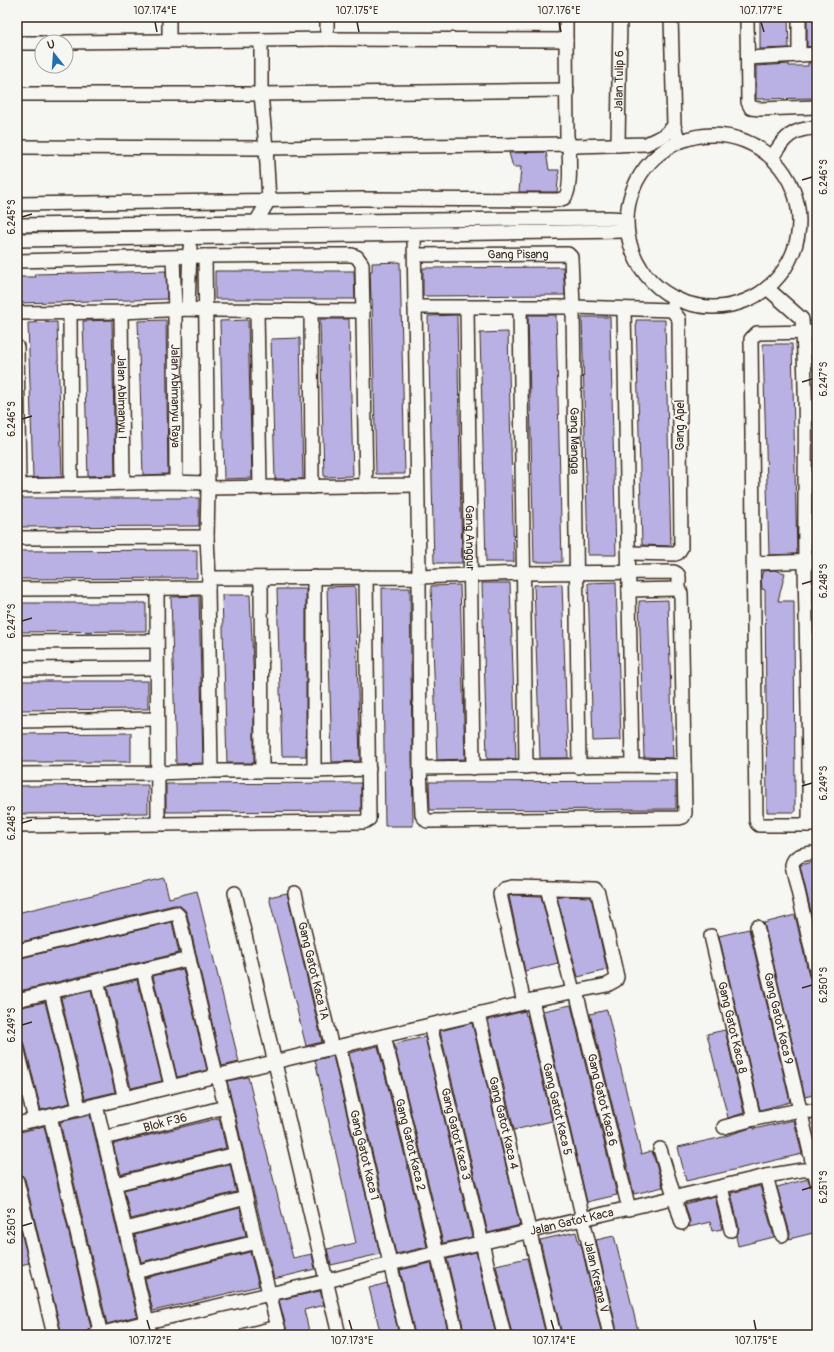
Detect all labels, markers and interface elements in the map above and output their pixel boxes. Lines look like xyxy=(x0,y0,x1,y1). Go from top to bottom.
text: 107.174°E xyxy=(134,5,176,17)
text: 107.175°E xyxy=(336,5,378,17)
text: 107.176°E xyxy=(538,5,580,17)
text: 107.177°E xyxy=(740,5,782,17)
north arrow xyxy=(34,34,74,74)
text: U xyxy=(46,38,57,52)
street label: Jalan Tulip 6 xyxy=(611,50,627,112)
text: 6.246°S xyxy=(818,159,830,195)
text: 6.245°S xyxy=(6,199,18,235)
street label: Gang Pisang xyxy=(488,247,548,262)
street label: Jalan Abimanyu Raya xyxy=(168,344,183,448)
street label: Jalan Abimanyu I xyxy=(114,355,130,439)
text: 6.247°S xyxy=(818,361,830,396)
street label: Gang Apel xyxy=(673,399,688,450)
text: 6.246°S xyxy=(6,401,18,437)
street label: Gang Mangga xyxy=(567,407,583,475)
street label: Gang Anggur xyxy=(462,505,478,572)
text: 6.248°S xyxy=(818,564,830,598)
text: 6.247°S xyxy=(6,603,18,638)
text: 6.249°S xyxy=(818,765,830,800)
text: 6.248°S xyxy=(6,806,18,840)
street label: Gang Gatot Kaca 1A xyxy=(295,920,333,1022)
text: 6.250°S xyxy=(818,967,830,1003)
street label: Gang Gatot Kaca 9 xyxy=(760,971,797,1066)
street label: Gang Gatot Kaca 8 xyxy=(714,980,751,1075)
text: 6.249°S xyxy=(6,1007,18,1042)
street label: Gang Gatot Kaca 6 xyxy=(584,1052,621,1148)
street label: Gang Gatot Kaca 5 xyxy=(539,1061,575,1157)
street label: Gang Gatot Kaca 4 xyxy=(486,1075,522,1171)
street label: Gang Gatot Kaca 3 xyxy=(438,1086,474,1182)
street label: Gang Gatot Kaca 2 xyxy=(392,1097,429,1193)
street label: Gang Gatot Kaca 1 xyxy=(347,1108,382,1202)
street label: Blok F36 xyxy=(142,1110,189,1135)
text: 6.251°S xyxy=(818,1170,830,1204)
street label: Jalan Gatot Kaca xyxy=(528,1204,615,1239)
text: 6.250°S xyxy=(6,1208,18,1244)
street label: Jalan Kresna V xyxy=(581,1239,612,1314)
text: 107.172°E xyxy=(129,1335,171,1347)
text: 107.173°E xyxy=(331,1335,373,1347)
text: 107.174°E xyxy=(533,1335,575,1347)
text: 107.175°E xyxy=(735,1335,777,1347)

